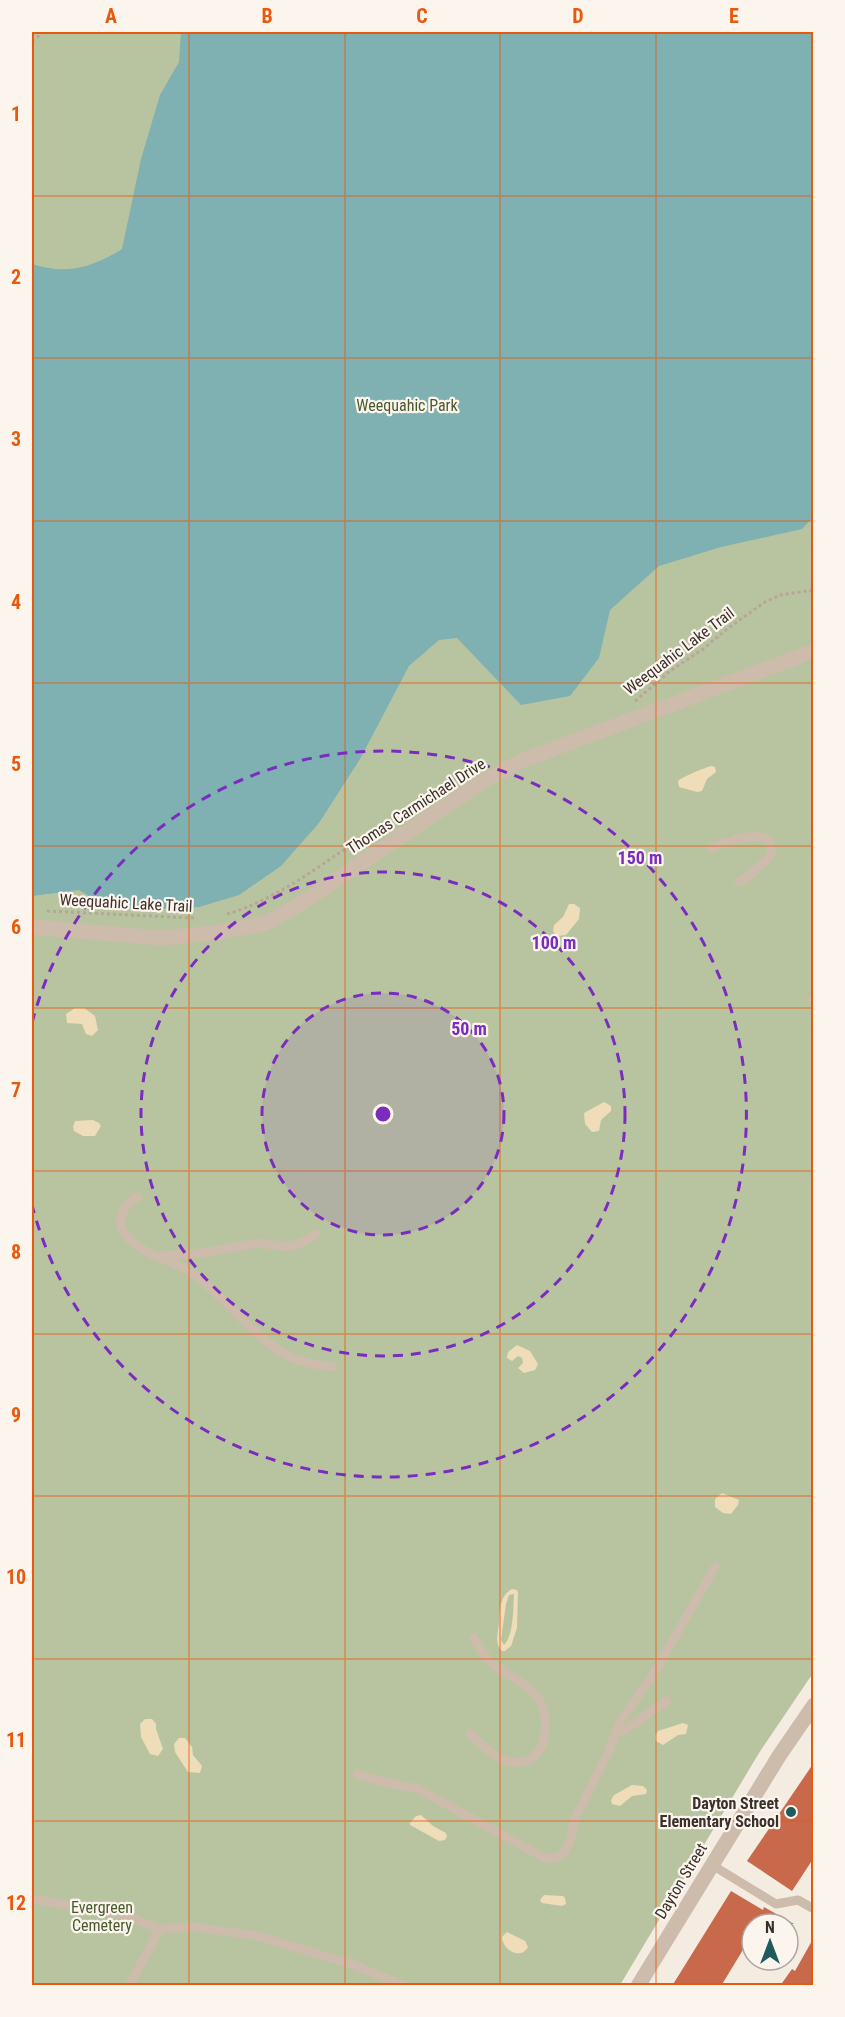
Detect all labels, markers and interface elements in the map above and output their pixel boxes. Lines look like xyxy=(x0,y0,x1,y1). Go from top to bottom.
text: A xyxy=(105,4,117,28)
text: B xyxy=(261,4,273,28)
text: C xyxy=(416,4,428,28)
text: D xyxy=(572,4,584,28)
text: E xyxy=(729,4,739,28)
text: 1 xyxy=(11,102,21,126)
text: 2 xyxy=(11,265,21,289)
park label: Weequahic Park xyxy=(356,396,458,415)
text: 3 xyxy=(11,427,21,451)
text: 4 xyxy=(11,590,21,614)
street label: Weequahic Lake Trail xyxy=(620,603,738,699)
text: 5 xyxy=(11,752,21,776)
street label: Thomas Carmichael Drive xyxy=(343,754,489,858)
text: 150 m xyxy=(618,847,662,868)
street label: Weequahic Lake Trail xyxy=(59,890,193,916)
text: 6 xyxy=(11,915,21,939)
text: 100 m xyxy=(532,932,576,953)
text: 50 m xyxy=(451,1018,487,1039)
text: 7 xyxy=(11,1078,21,1102)
centre of rings xyxy=(373,1104,393,1124)
text: 8 xyxy=(11,1240,21,1264)
text: 9 xyxy=(11,1403,21,1427)
text: 10 xyxy=(6,1565,26,1589)
text: 11 xyxy=(6,1728,26,1752)
place label: Dayton Street Elementary School xyxy=(660,1794,779,1831)
marker: Dayton Street Elementary School xyxy=(784,1805,798,1819)
street label: Dayton Street xyxy=(651,1840,711,1922)
text: 12 xyxy=(6,1891,26,1915)
park label: Evergreen Cemetery xyxy=(71,1898,133,1935)
north arrow xyxy=(740,1912,800,1972)
text: N xyxy=(765,1918,775,1937)

